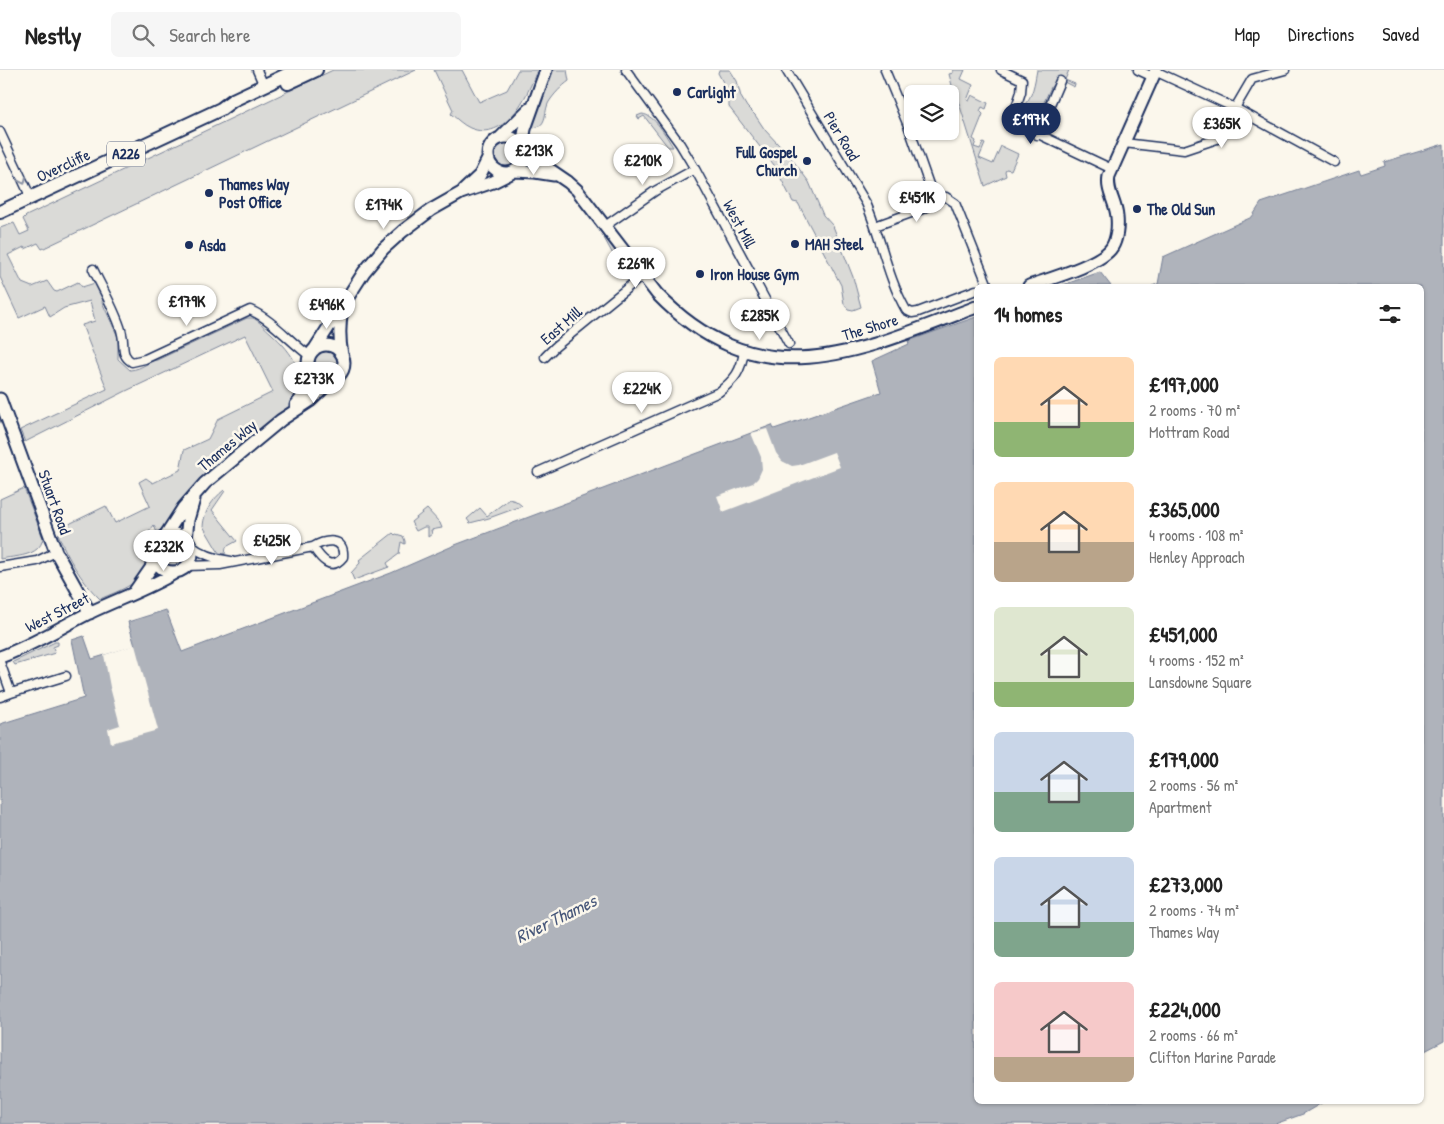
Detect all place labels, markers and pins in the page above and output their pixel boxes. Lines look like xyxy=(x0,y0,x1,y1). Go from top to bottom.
place label: Carlight xyxy=(687,81,736,104)
marker: Carlight xyxy=(671,86,683,98)
pin: £197K xyxy=(996,102,1066,145)
pin: £365K xyxy=(1187,106,1257,149)
pin: £213K xyxy=(499,134,569,176)
place label: Full Gospel Church xyxy=(735,141,798,181)
pin: £210K xyxy=(608,144,678,186)
marker: Full Gospel Church xyxy=(801,155,813,167)
place label: Thames Way Post Office xyxy=(218,173,290,213)
pin: £451K xyxy=(882,180,952,223)
marker: Thames Way Post Office xyxy=(203,187,215,199)
pin: £174K xyxy=(349,188,419,230)
place label: The Old Sun xyxy=(1146,198,1215,220)
marker: The Old Sun xyxy=(1131,203,1143,215)
place label: MAH Steel xyxy=(805,233,864,255)
place label: Asda xyxy=(199,234,226,256)
marker: MAH Steel xyxy=(789,238,801,250)
marker: Asda xyxy=(183,239,195,251)
pin: £269K xyxy=(601,246,671,289)
place label: Iron House Gym xyxy=(710,263,799,286)
marker: Iron House Gym xyxy=(694,268,706,280)
pin: £179K xyxy=(152,284,222,327)
pin: £496K xyxy=(292,288,362,330)
pin: £285K xyxy=(725,298,795,341)
pin: £273K xyxy=(279,362,349,404)
pin: £224K xyxy=(607,372,677,414)
pin: £425K xyxy=(237,524,307,566)
pin: £232K xyxy=(129,530,199,572)

